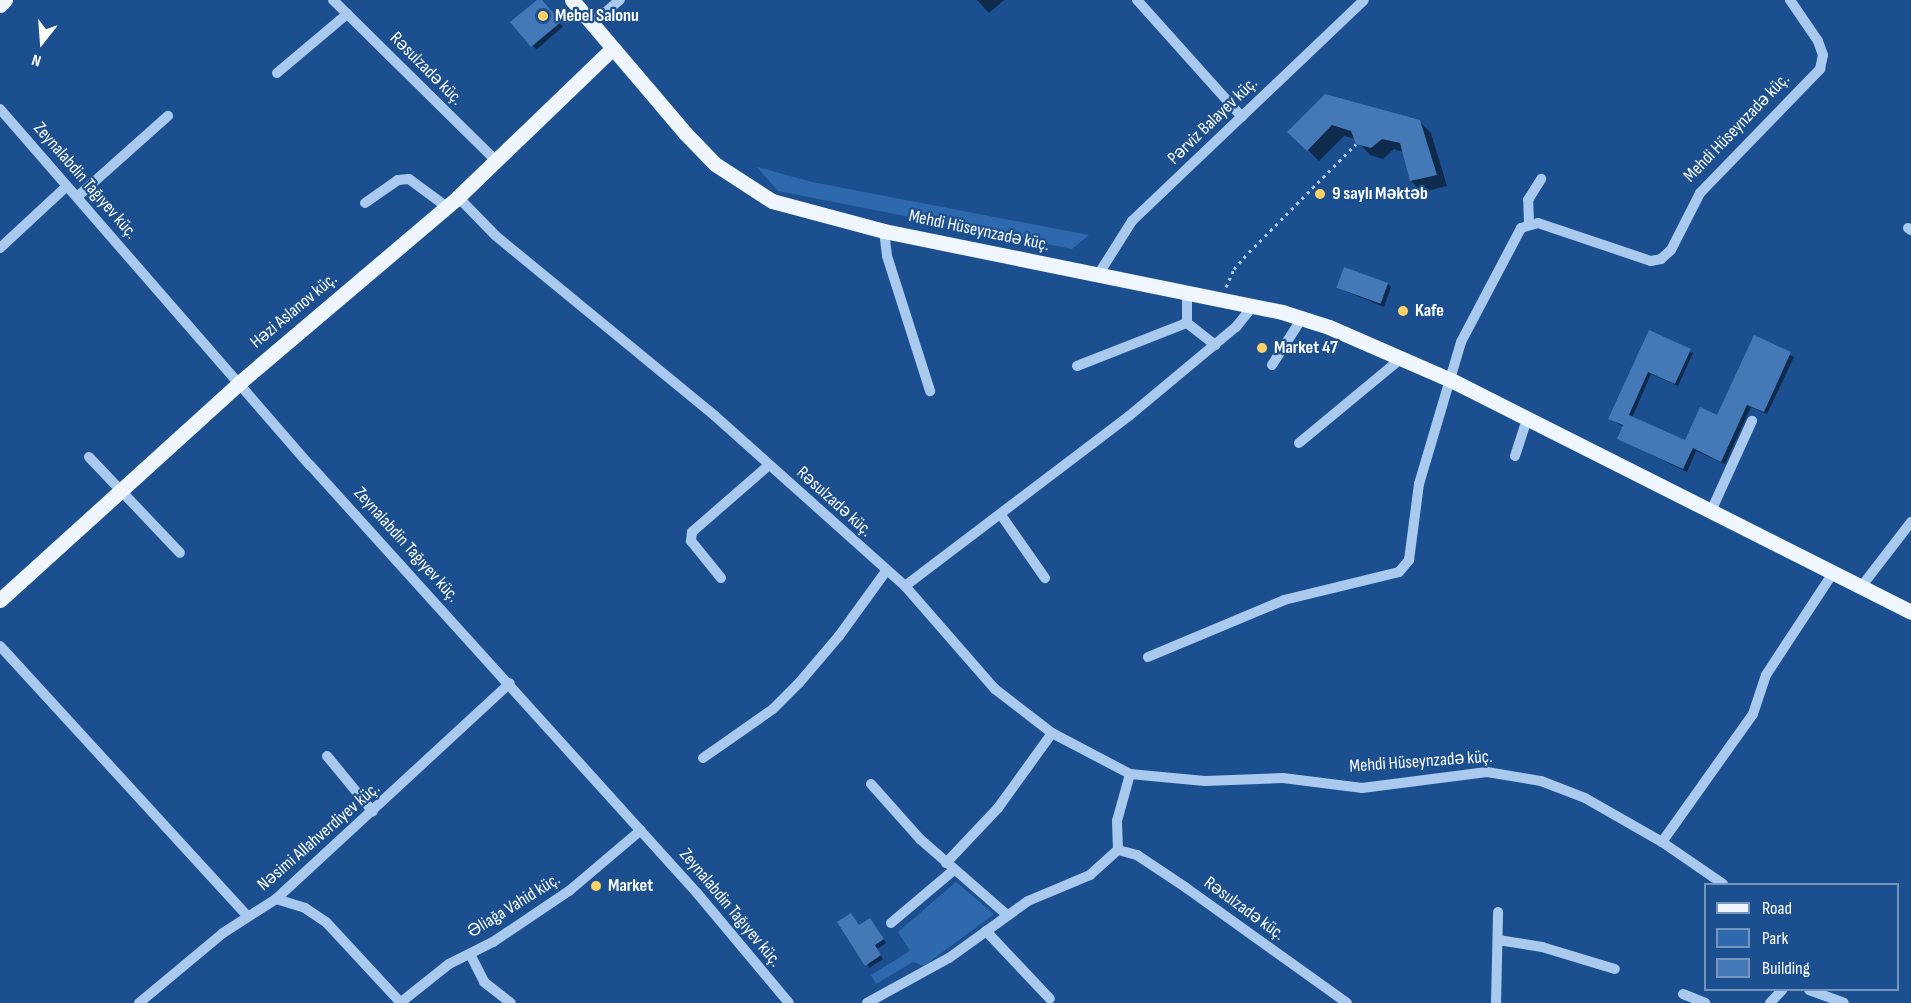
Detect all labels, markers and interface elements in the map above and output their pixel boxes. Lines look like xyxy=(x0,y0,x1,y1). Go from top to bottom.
place label: Mebel Salonu xyxy=(555,5,639,27)
marker: Mebel Salonu xyxy=(536,9,550,23)
north arrow xyxy=(12,12,72,72)
street label: Rəsulzadə küç. xyxy=(385,28,467,110)
text: N xyxy=(30,49,43,70)
street label: Mehdi Hüseynzadə küç. xyxy=(1679,69,1795,187)
street label: Pərviz Balayev küç. xyxy=(1163,73,1263,169)
street label: Zeynalabdin Tağıyev küç. xyxy=(28,118,142,244)
place label: 9 saylı Məktəb xyxy=(1332,183,1428,205)
marker: 9 saylı Məktəb xyxy=(1313,187,1327,201)
street label: Mehdi Hüseynzadə küç. xyxy=(907,206,1051,256)
street label: Həzi Aslanov küç. xyxy=(246,268,342,354)
place label: Kafe xyxy=(1415,300,1444,322)
marker: Kafe xyxy=(1396,304,1410,318)
place label: Market 47 xyxy=(1274,337,1338,359)
marker: Market 47 xyxy=(1255,341,1269,355)
street label: Rəsulzadə küç. xyxy=(792,462,876,542)
street label: Zeynalabdin Tağıyev küç. xyxy=(349,483,463,607)
street label: Mehdi Hüseynzadə küç. xyxy=(1349,746,1493,778)
street label: Nəsimi Allahverdiyev küç. xyxy=(253,778,385,896)
street label: Zeynalabdin Tağıyev küç. xyxy=(674,845,786,971)
street label: Əliağa Vahid küç. xyxy=(464,869,564,943)
street label: Rəsulzadə küç. xyxy=(1199,872,1289,946)
place label: Market xyxy=(608,875,653,897)
marker: Market xyxy=(589,879,603,893)
legend xyxy=(1704,883,1899,991)
text: Road xyxy=(1762,898,1792,919)
text: Park xyxy=(1762,928,1788,949)
text: Building xyxy=(1762,958,1810,979)

